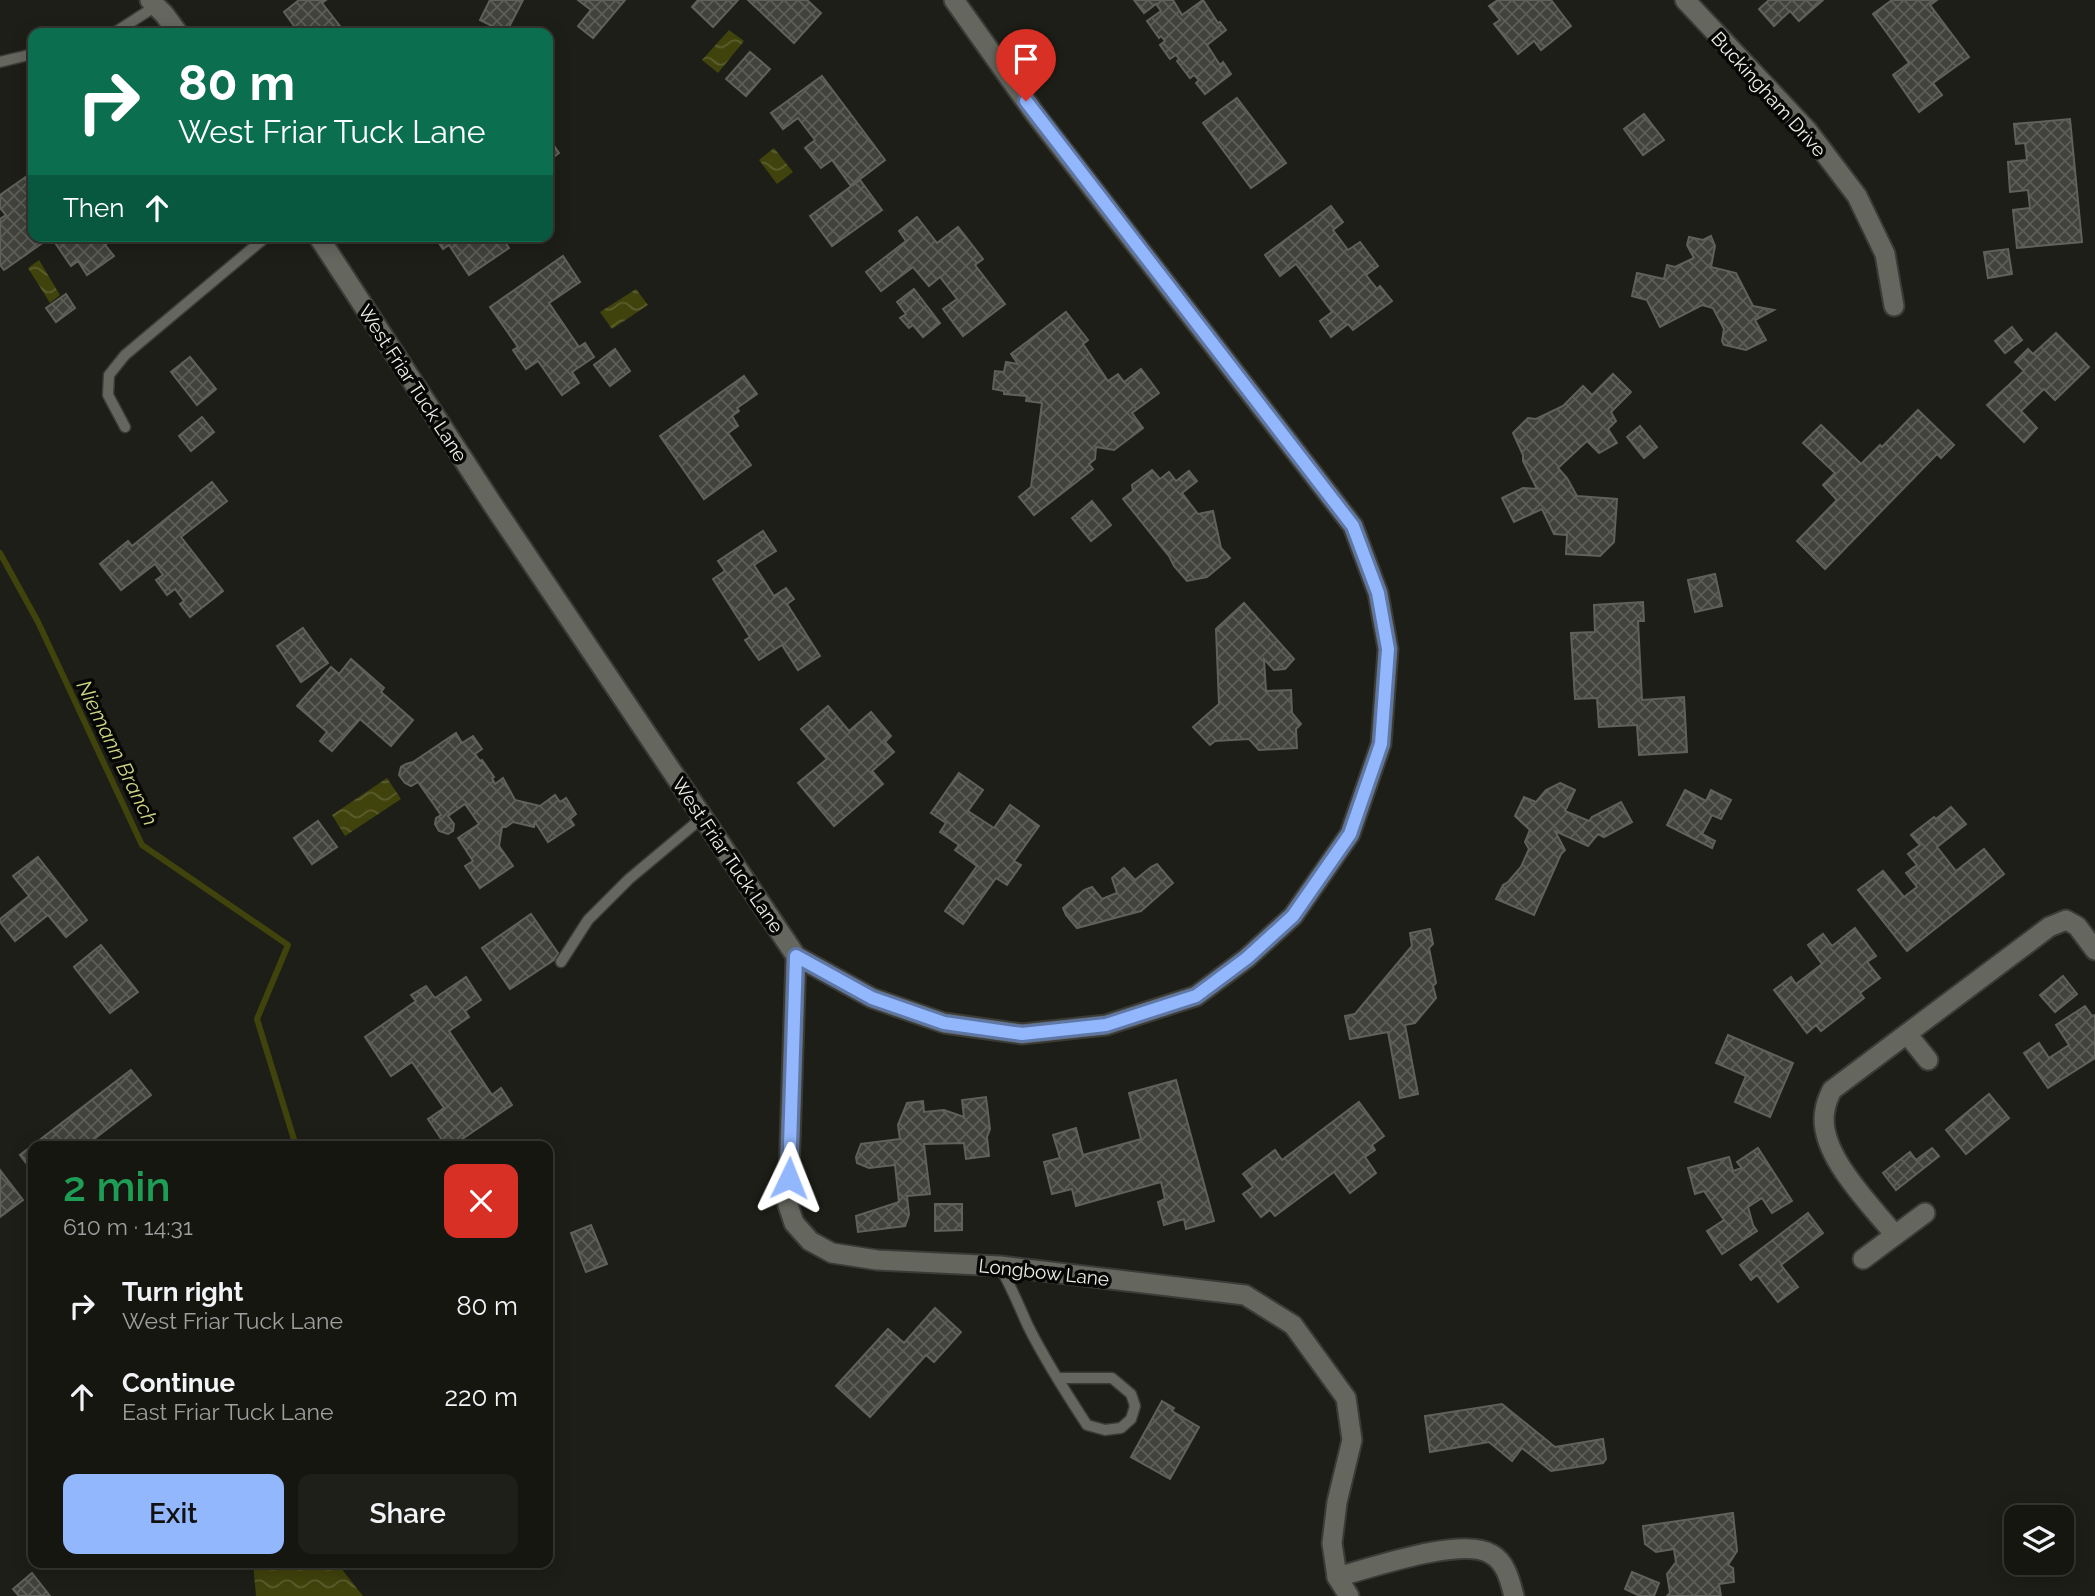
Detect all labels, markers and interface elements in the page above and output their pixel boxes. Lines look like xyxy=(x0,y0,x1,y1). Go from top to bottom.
street label: Buckingham Drive xyxy=(1707,27,1831,161)
pin xyxy=(996,29,1056,101)
icon: arrive xyxy=(1007,40,1045,78)
text: 80 m xyxy=(178,54,295,111)
icon: right xyxy=(63,56,154,147)
text: West Friar Tuck Lane xyxy=(178,113,486,150)
icon: ahead xyxy=(138,189,176,227)
text: Then xyxy=(63,193,124,223)
street label: West Friar Tuck Lane xyxy=(354,300,472,466)
water label: Niemann Branch xyxy=(71,676,163,829)
street label: West Friar Tuck Lane xyxy=(668,773,788,937)
position arrow xyxy=(752,1141,826,1215)
text: 2 min xyxy=(63,1162,171,1211)
button: close xyxy=(444,1164,518,1238)
text: 610 m · 14:31 xyxy=(63,1213,193,1240)
street label: Longbow Lane xyxy=(978,1254,1110,1290)
text: Turn right xyxy=(122,1277,243,1307)
icon: right xyxy=(63,1287,101,1325)
text: 80 m xyxy=(456,1291,518,1321)
text: West Friar Tuck Lane xyxy=(122,1307,343,1334)
text: Continue xyxy=(122,1368,235,1398)
icon: ahead xyxy=(63,1378,101,1416)
text: 220 m xyxy=(444,1382,518,1412)
text: East Friar Tuck Lane xyxy=(122,1398,333,1425)
button: Exit xyxy=(63,1474,284,1554)
button: Share xyxy=(298,1474,518,1554)
map controls xyxy=(2004,1505,2074,1575)
button: layers xyxy=(2004,1505,2074,1575)

